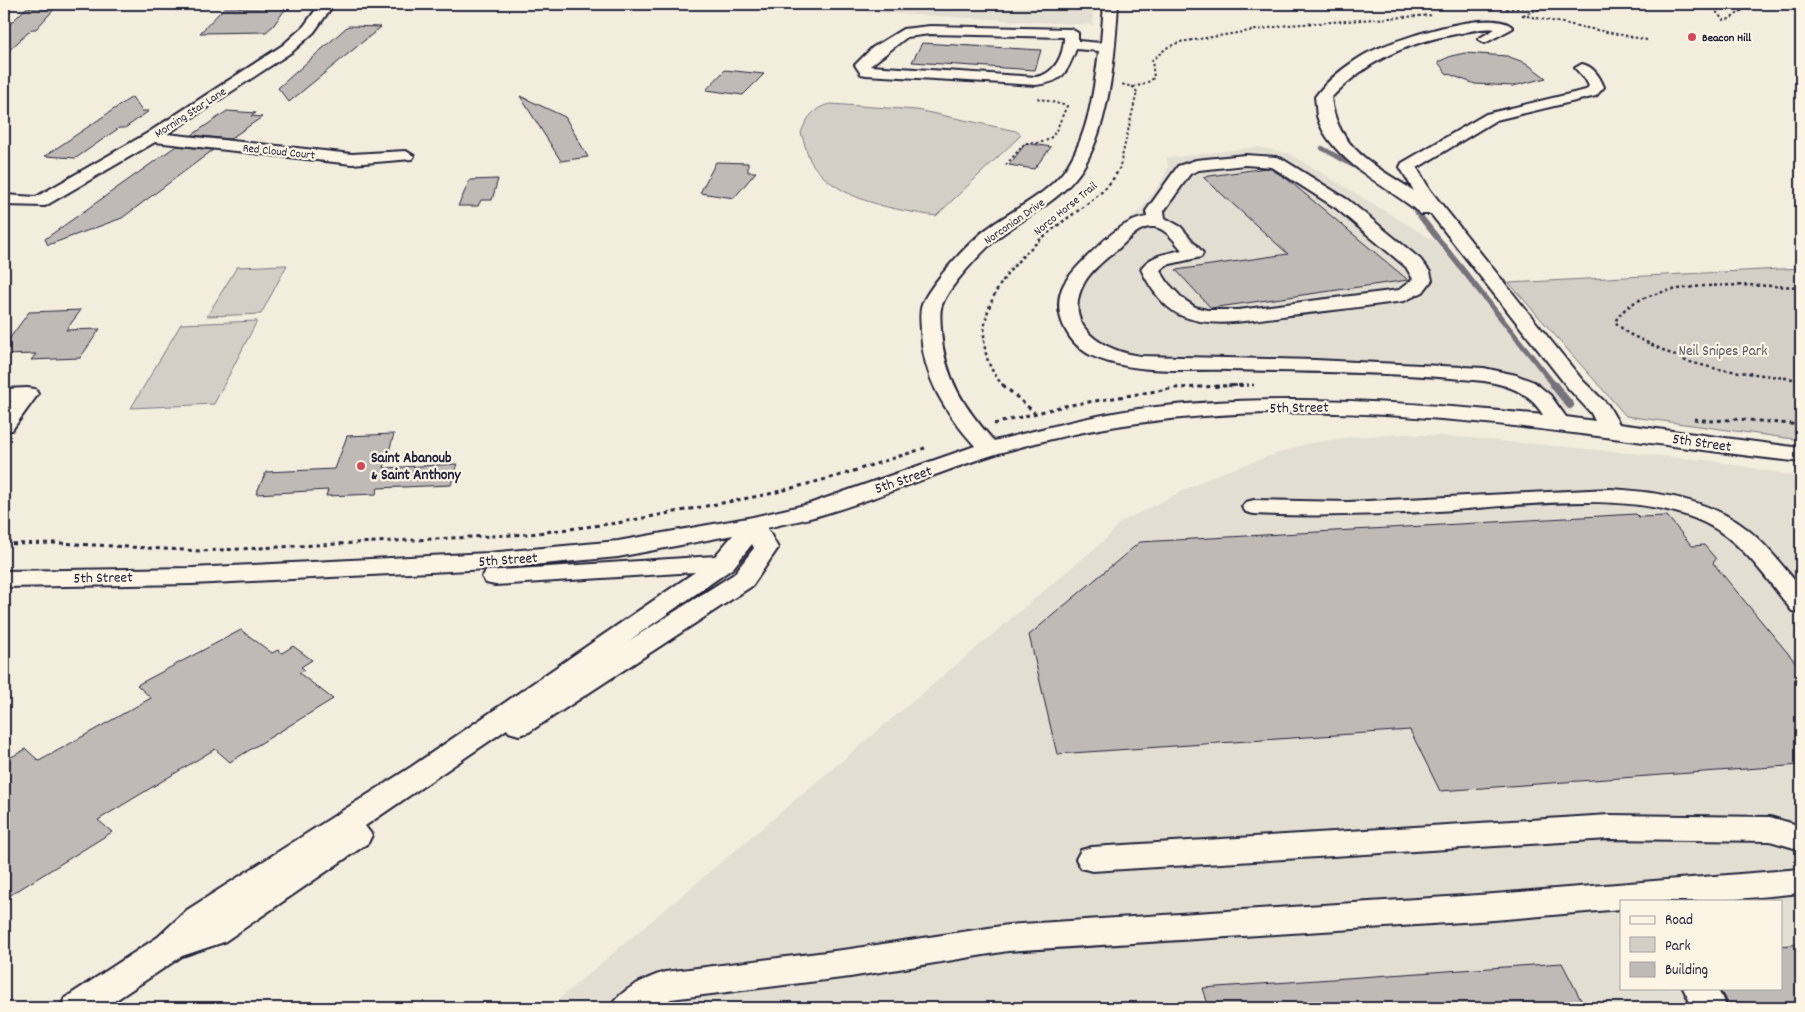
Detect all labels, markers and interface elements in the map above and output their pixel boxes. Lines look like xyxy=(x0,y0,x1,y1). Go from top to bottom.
place label: Beacon Hill xyxy=(1702,30,1751,47)
marker: Beacon Hill xyxy=(1686,31,1698,43)
street label: Morning Star Lane xyxy=(152,84,230,143)
street label: Red Cloud Court xyxy=(242,140,316,165)
street label: Norco Horse Trail xyxy=(1030,178,1102,240)
street label: Norconian Drive xyxy=(981,195,1049,249)
park label: Neil Snipes Park xyxy=(1679,341,1767,363)
street label: 5th Street xyxy=(1269,397,1329,421)
street label: 5th Street xyxy=(1671,429,1733,459)
place label: Saint Abanoub & Saint Anthony xyxy=(371,448,461,487)
marker: Saint Abanoub & Saint Anthony xyxy=(355,460,367,472)
street label: 5th Street xyxy=(872,461,936,501)
street label: 5th Street xyxy=(478,548,539,574)
street label: 5th Street xyxy=(73,567,133,591)
legend xyxy=(1620,900,1782,990)
text: Road xyxy=(1665,910,1693,932)
text: Park xyxy=(1665,936,1691,958)
text: Building xyxy=(1665,960,1708,982)

